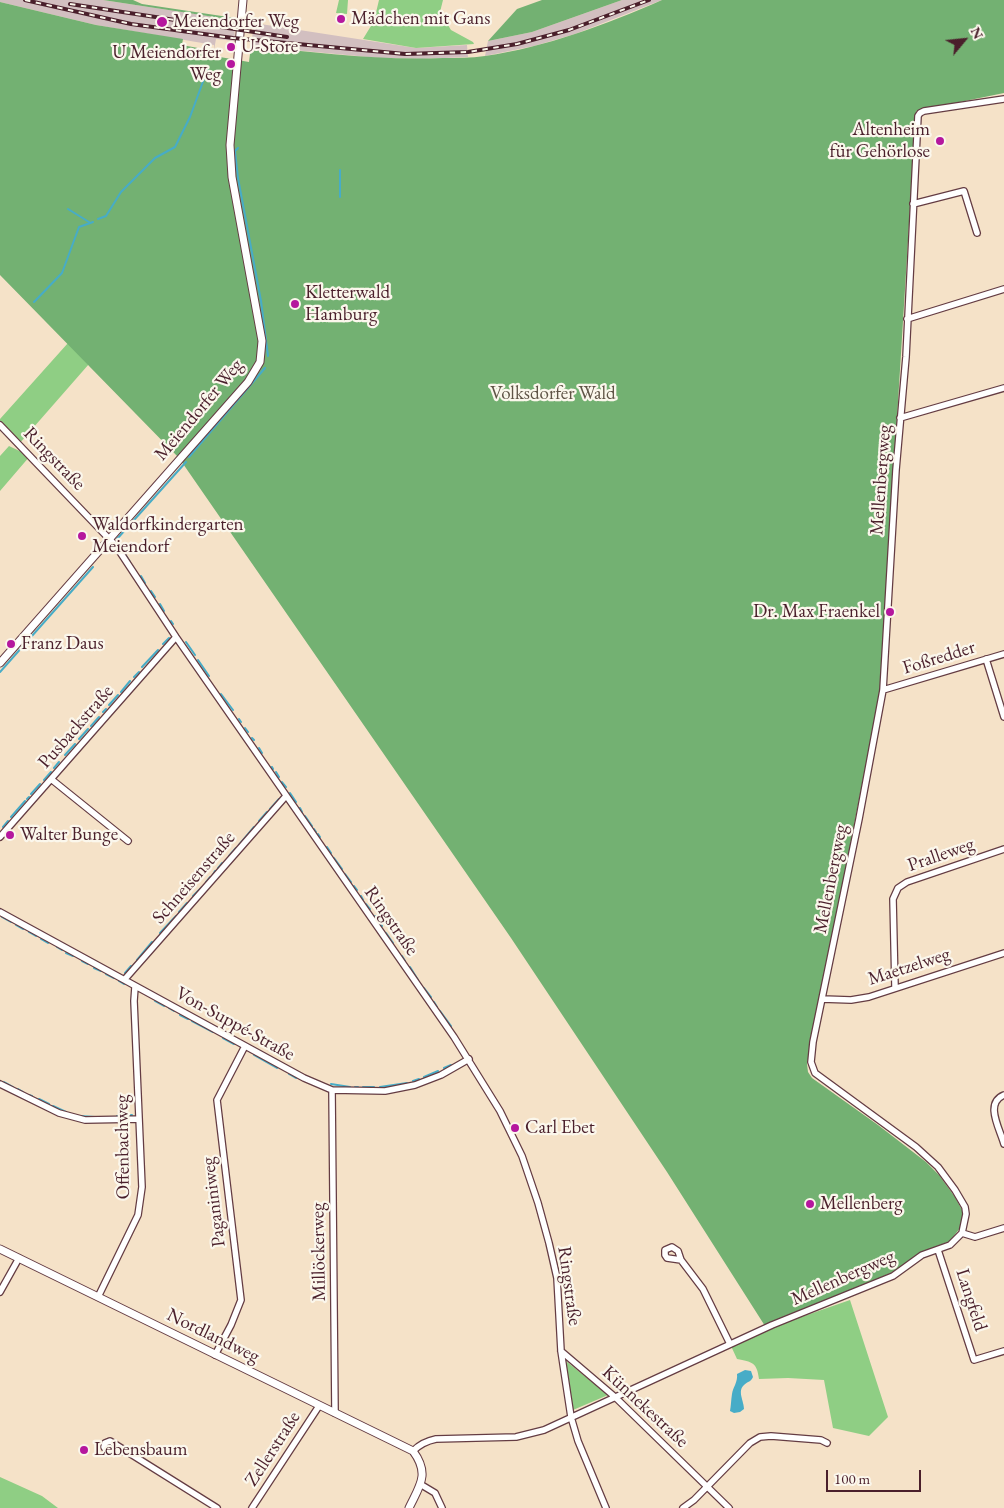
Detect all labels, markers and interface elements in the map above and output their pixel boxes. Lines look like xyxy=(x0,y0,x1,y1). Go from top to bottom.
place label: Mädchen mit Gans xyxy=(351,8,490,30)
place label: Meiendorfer Weg xyxy=(173,11,299,33)
marker: Mädchen mit Gans xyxy=(335,13,347,25)
marker: Meiendorfer Weg xyxy=(155,15,169,29)
north arrow xyxy=(939,15,989,65)
text: N xyxy=(967,24,988,42)
place label: U-Store xyxy=(241,36,298,58)
marker: U-Store xyxy=(225,41,237,53)
place label: U Meiendorfer Weg xyxy=(112,42,221,86)
marker: U Meiendorfer Weg xyxy=(225,58,237,70)
place label: Altenheim für Gehörlose xyxy=(829,119,930,163)
marker: Altenheim für Gehörlose xyxy=(934,135,946,147)
place label: Kletterwald Hamburg xyxy=(305,282,390,326)
marker: Kletterwald Hamburg xyxy=(289,298,301,310)
street label: Meiendorfer Weg xyxy=(150,354,248,466)
park label: Volksdorfer Wald xyxy=(490,383,616,405)
street label: Ringstraße xyxy=(18,422,90,496)
street label: Mellenbergweg xyxy=(866,424,896,536)
place label: Waldorfkindergarten Meiendorf xyxy=(92,514,244,558)
marker: Waldorfkindergarten Meiendorf xyxy=(76,530,88,542)
place label: Dr. Max Fraenkel xyxy=(753,601,880,623)
marker: Dr. Max Fraenkel xyxy=(884,606,896,618)
place label: Franz Daus xyxy=(21,633,104,655)
street label: Foßredder xyxy=(900,636,978,680)
marker: Franz Daus xyxy=(5,638,17,650)
street label: Pusbackstraße xyxy=(34,681,118,773)
street label: Mellenbergweg xyxy=(809,822,853,936)
place label: Walter Bunge xyxy=(20,824,118,846)
street label: Schneisenstraße xyxy=(148,827,240,929)
marker: Walter Bunge xyxy=(4,829,16,841)
street label: Pralleweg xyxy=(905,833,977,877)
street label: Ringstraße xyxy=(359,882,423,960)
street label: Maetzelweg xyxy=(865,943,953,991)
street label: Von-Suppé-Straße xyxy=(172,982,298,1066)
street label: Offenbachweg xyxy=(111,1094,135,1200)
place label: Carl Ebet xyxy=(525,1117,595,1139)
marker: Carl Ebet xyxy=(509,1122,521,1134)
street label: Paganiniweg xyxy=(197,1156,231,1248)
place label: Mellenberg xyxy=(820,1193,903,1215)
marker: Mellenberg xyxy=(804,1198,816,1210)
street label: Millöckerweg xyxy=(307,1202,331,1302)
street label: Ringstraße xyxy=(552,1245,586,1327)
street label: Mellenbergweg xyxy=(788,1245,898,1311)
street label: Langfeld xyxy=(950,1266,992,1334)
street label: Nordlandweg xyxy=(163,1304,263,1368)
street label: Künnekestraße xyxy=(597,1361,693,1453)
street label: Zellerstraße xyxy=(240,1407,306,1491)
place label: Lebensbaum xyxy=(94,1439,188,1461)
marker: Lebensbaum xyxy=(78,1444,90,1456)
scale bar xyxy=(829,1460,924,1492)
text: 100 m xyxy=(834,1469,870,1488)

